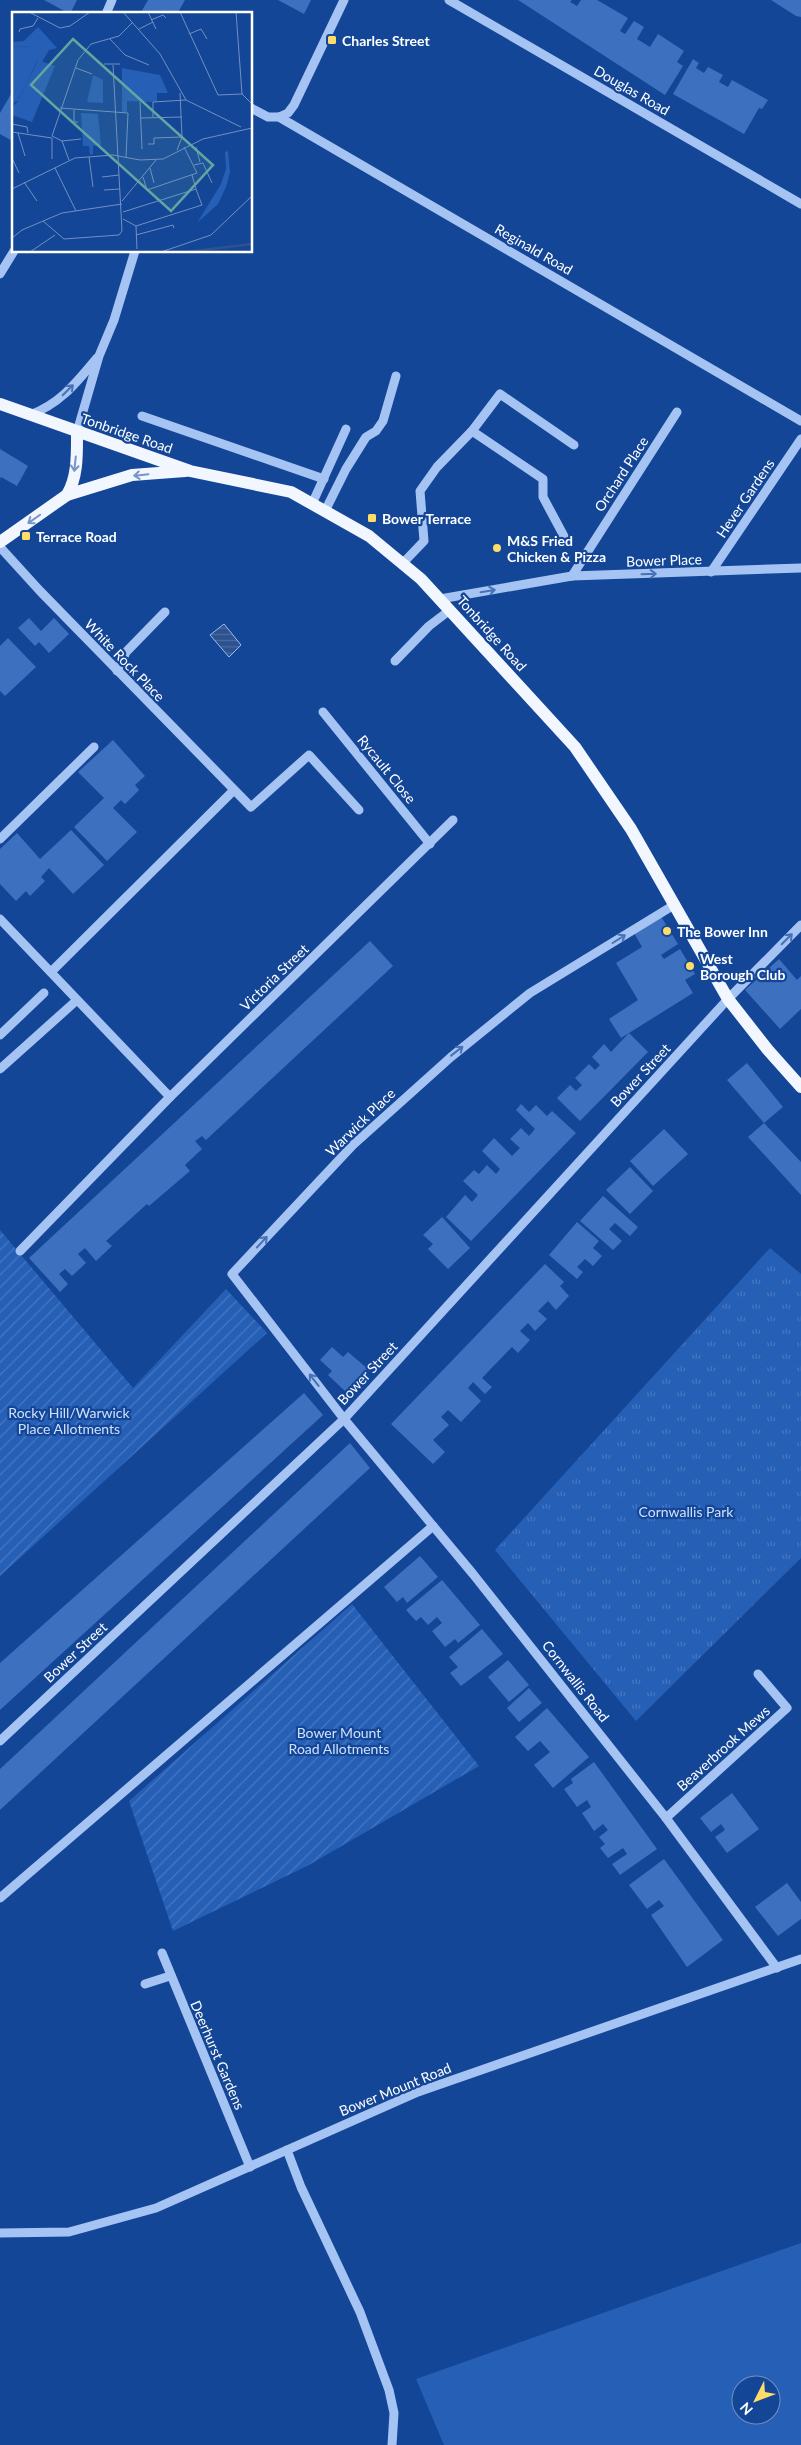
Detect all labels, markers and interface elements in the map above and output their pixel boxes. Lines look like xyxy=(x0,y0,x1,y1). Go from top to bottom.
inset map xyxy=(12,12,252,252)
place label: Charles Street xyxy=(342,32,430,49)
marker: Charles Street xyxy=(326,34,338,46)
street label: Douglas Road xyxy=(591,62,673,118)
street label: Reginald Road xyxy=(492,220,576,278)
one-way arrow xyxy=(61,385,73,397)
street label: Tonbridge Road xyxy=(79,409,175,457)
street label: Orchard Place xyxy=(590,433,652,515)
street label: Hever Gardens xyxy=(712,455,778,541)
one-way arrow xyxy=(71,456,80,472)
one-way arrow xyxy=(133,470,149,479)
place label: Bower Terrace xyxy=(382,510,472,527)
marker: Bower Terrace xyxy=(366,512,378,524)
one-way arrow xyxy=(27,514,41,524)
place label: Terrace Road xyxy=(36,528,117,545)
marker: Terrace Road xyxy=(20,530,32,542)
place label: M&S Fried Chicken & Pizza xyxy=(507,532,606,565)
marker: M&S Fried Chicken & Pizza xyxy=(491,542,503,554)
street label: Bower Place xyxy=(626,550,702,570)
one-way arrow xyxy=(641,569,657,579)
one-way arrow xyxy=(480,585,496,595)
street label: Tonbridge Road xyxy=(454,592,530,674)
street label: White Rock Place xyxy=(81,615,169,705)
street label: Rycault Close xyxy=(354,731,420,807)
place label: The Bower Inn xyxy=(677,923,768,940)
marker: The Bower Inn xyxy=(661,925,673,937)
one-way arrow xyxy=(781,933,793,946)
one-way arrow xyxy=(611,934,625,944)
street label: Victoria Street xyxy=(236,940,312,1014)
place label: West Borough Club xyxy=(700,950,785,983)
marker: West Borough Club xyxy=(684,960,696,972)
street label: Bower Street xyxy=(606,1040,674,1110)
one-way arrow xyxy=(450,1046,463,1057)
street label: Warwick Place xyxy=(322,1085,398,1159)
one-way arrow xyxy=(256,1236,268,1248)
street label: Bower Street xyxy=(333,1338,401,1408)
one-way arrow xyxy=(309,1374,320,1387)
park label: Rocky Hill/Warwick Place Allotments xyxy=(8,1404,131,1437)
park label: Cornwallis Park xyxy=(639,1503,734,1520)
street label: Bower Street xyxy=(40,1618,110,1686)
street label: Cornwallis Road xyxy=(539,1637,613,1725)
street label: Beaverbrook Mews xyxy=(673,1702,773,1794)
park label: Bower Mount Road Allotments xyxy=(289,1724,389,1757)
street label: Deerhurst Gardens xyxy=(187,1998,249,2112)
street label: Bower Mount Road xyxy=(336,2059,454,2119)
north arrow xyxy=(731,2375,781,2425)
text: N xyxy=(736,2399,756,2419)

